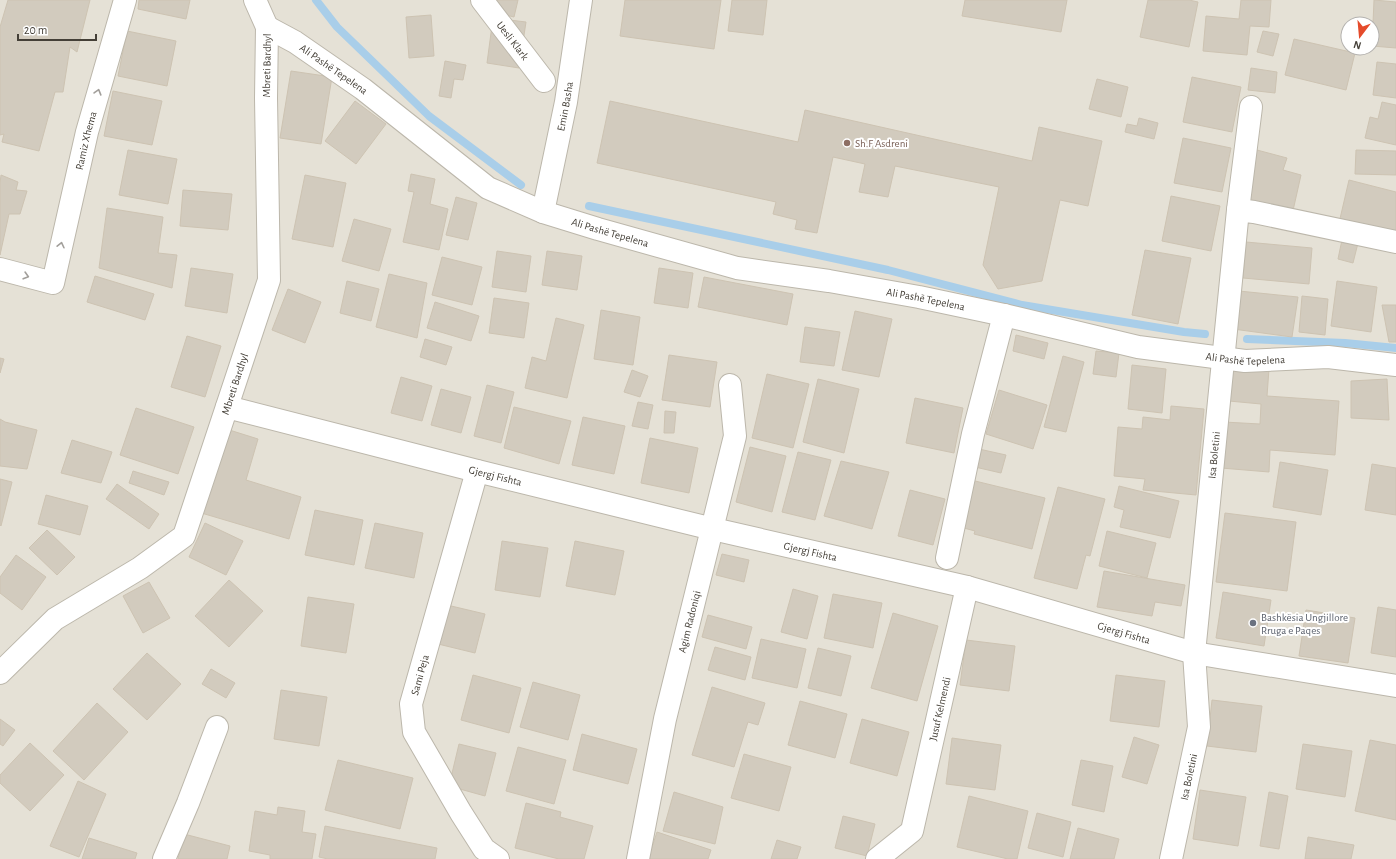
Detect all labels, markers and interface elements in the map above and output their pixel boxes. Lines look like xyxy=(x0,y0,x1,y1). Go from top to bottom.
scale bar xyxy=(18,16,96,42)
north arrow xyxy=(1340,16,1380,56)
street label: Uesli Klark xyxy=(495,19,531,62)
text: 20 m xyxy=(24,24,47,36)
street label: Mbreti Bardhyl xyxy=(261,33,272,97)
text: N xyxy=(1352,39,1363,51)
street label: Ali Pashë Tepelena xyxy=(298,42,370,96)
street label: Emin Basha xyxy=(555,81,574,132)
one-way arrow xyxy=(93,89,102,96)
street label: Ramiz Xhema xyxy=(73,110,98,171)
marker: Sh.F Asdreni xyxy=(842,138,852,148)
place label: Sh.F Asdreni xyxy=(855,138,908,149)
street label: Ali Pashë Tepelena xyxy=(570,216,650,248)
one-way arrow xyxy=(57,242,65,248)
one-way arrow xyxy=(23,271,30,280)
street label: Ali Pashë Tepelena xyxy=(885,286,966,312)
street label: Ali Pashë Tepelena xyxy=(1205,350,1285,367)
street label: Mbreti Bardhyl xyxy=(219,352,250,416)
street label: Isa Boletini xyxy=(1206,431,1221,479)
street label: Gjergj Fishta xyxy=(468,464,523,487)
street label: Gjergj Fishta xyxy=(783,540,838,563)
street label: Agim Radoniqi xyxy=(676,589,702,654)
place label: Bashkësia Ungjillore Rruga e Paqes xyxy=(1261,612,1348,636)
marker: Bashkësia Ungjillore Rruga e Paqes xyxy=(1248,618,1258,628)
street label: Gjergj Fishta xyxy=(1096,620,1152,645)
street label: Sami Peja xyxy=(409,654,431,696)
street label: Jusuf Kelmendi xyxy=(927,676,952,742)
street label: Isa Boletini xyxy=(1178,753,1199,801)

